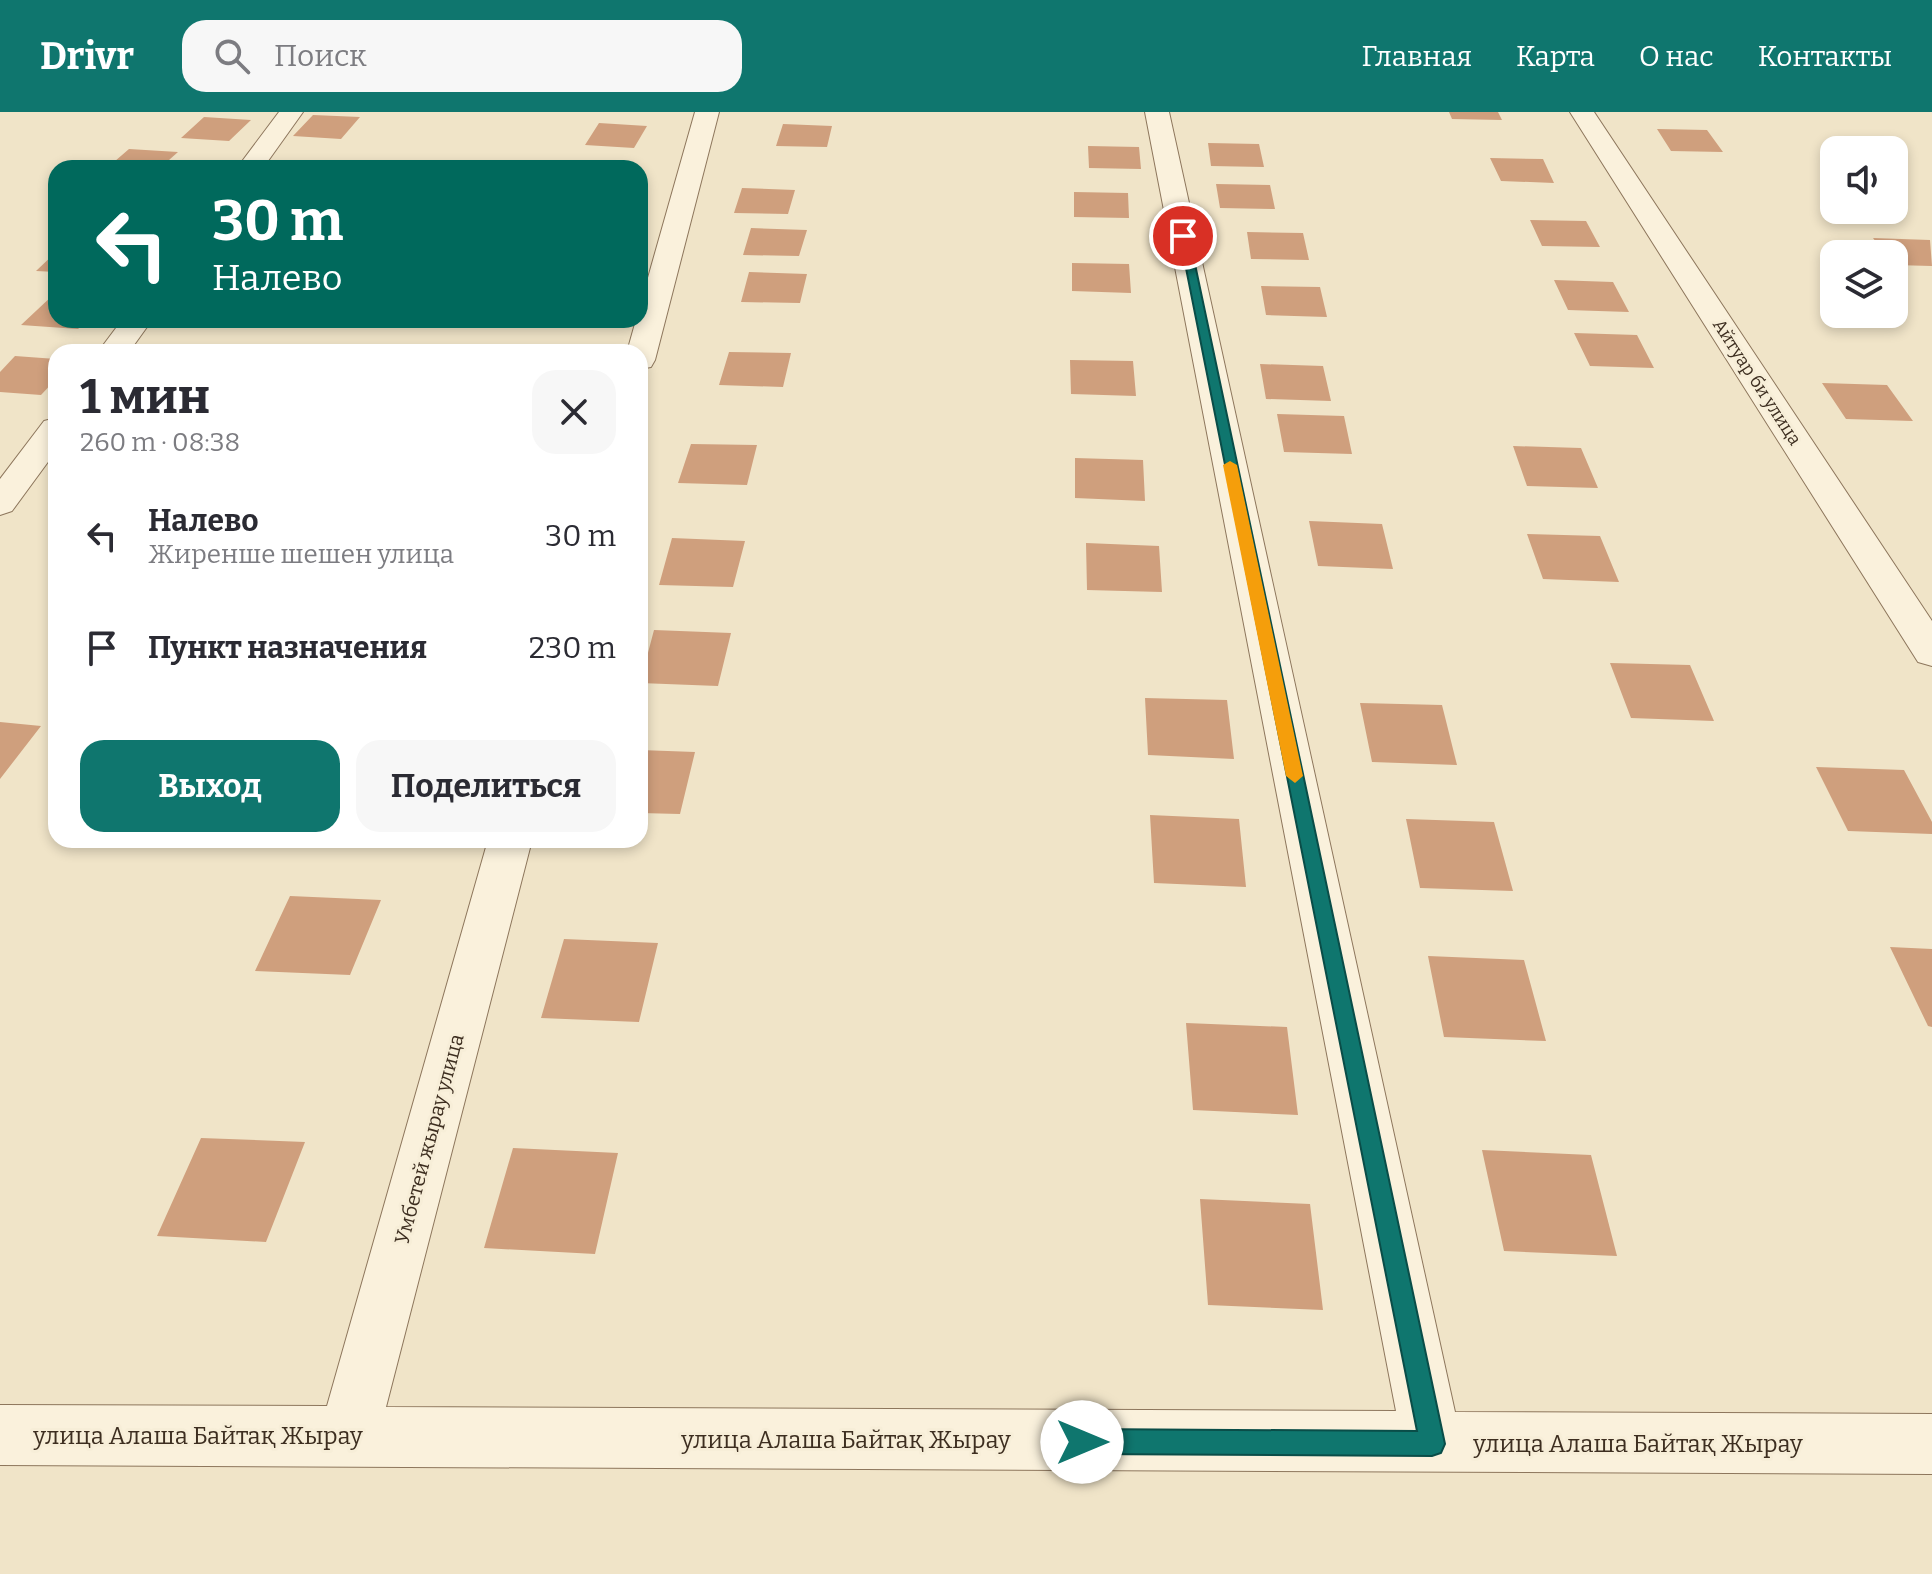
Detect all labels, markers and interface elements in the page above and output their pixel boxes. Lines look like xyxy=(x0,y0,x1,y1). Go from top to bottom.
search box xyxy=(182,20,742,92)
text: Drivr xyxy=(40,33,134,79)
icon: search xyxy=(210,34,254,78)
text: Поиск xyxy=(274,38,367,74)
text: Главная xyxy=(1362,40,1472,73)
text: Карта xyxy=(1516,40,1595,73)
text: О нас xyxy=(1639,40,1714,73)
text: Контакты xyxy=(1758,40,1892,73)
map controls xyxy=(1820,136,1908,328)
button: sound xyxy=(1820,136,1908,224)
text: 30 m xyxy=(212,188,343,255)
icon: left xyxy=(80,192,184,296)
pin xyxy=(1149,202,1217,270)
icon: arrive xyxy=(1161,214,1205,258)
button: layers xyxy=(1820,240,1908,328)
text: Налево xyxy=(212,256,343,300)
street label: Айтуар би улица xyxy=(1708,315,1806,449)
text: 1 мин xyxy=(80,368,210,426)
button: close xyxy=(532,370,616,454)
text: 260 m · 08:38 xyxy=(80,427,240,458)
text: Налево xyxy=(148,503,259,539)
icon: left xyxy=(80,514,124,558)
text: 30 m xyxy=(545,518,616,554)
text: Жиренше шешен улица xyxy=(148,539,454,570)
icon: arrive xyxy=(80,626,124,670)
text: Пункт назначения xyxy=(148,630,427,666)
text: 230 m xyxy=(529,630,616,666)
button: Выход xyxy=(80,740,340,832)
button: Поделиться xyxy=(356,740,616,832)
street label: Умбетей жырау улица xyxy=(389,1031,469,1247)
position arrow xyxy=(1040,1400,1124,1484)
street label: улица Алаша Байтақ Жырау xyxy=(32,1422,363,1450)
street label: улица Алаша Байтақ Жырау xyxy=(680,1426,1011,1454)
street label: улица Алаша Байтақ Жырау xyxy=(1472,1430,1803,1458)

